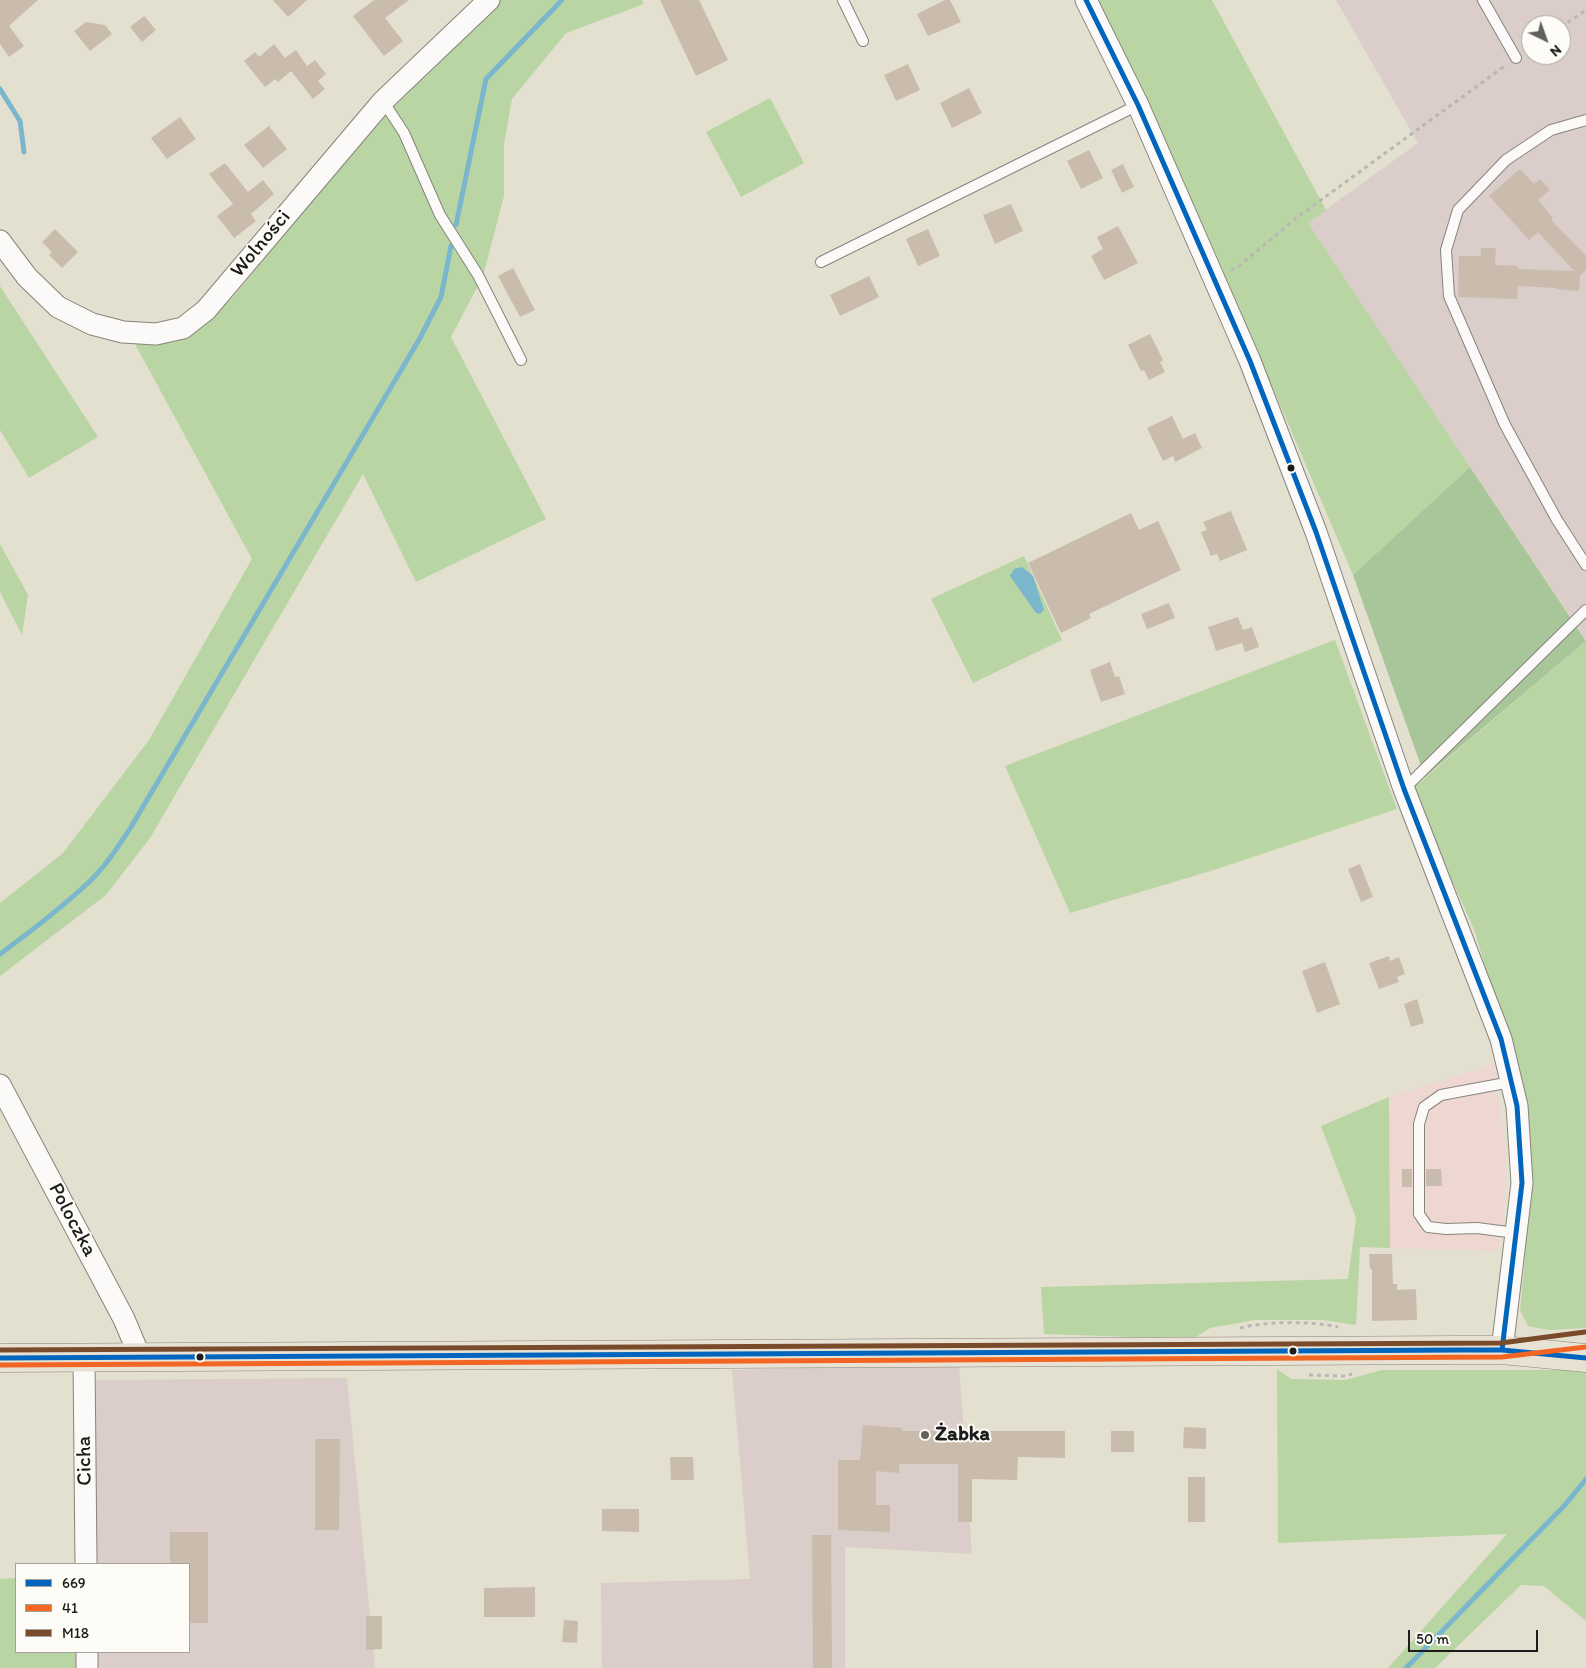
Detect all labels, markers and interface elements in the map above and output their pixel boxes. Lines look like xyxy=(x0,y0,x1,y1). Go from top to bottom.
north arrow xyxy=(1521,15,1571,65)
text: N xyxy=(1547,41,1565,60)
street label: Wolności xyxy=(226,205,296,283)
unlabelled marker xyxy=(1286,463,1296,473)
street label: Poloczka xyxy=(42,1179,102,1261)
unlabelled marker xyxy=(1288,1346,1298,1356)
unlabelled marker xyxy=(195,1352,205,1362)
place label: Żabka xyxy=(935,1422,990,1448)
marker: Żabka xyxy=(919,1429,931,1441)
street label: Cicha xyxy=(72,1436,98,1486)
legend xyxy=(15,1563,190,1653)
text: 669 xyxy=(62,1574,86,1592)
text: 41 xyxy=(62,1599,78,1617)
scale bar xyxy=(1411,1620,1541,1652)
text: M18 xyxy=(62,1624,89,1642)
text: 50 m xyxy=(1416,1630,1449,1648)

